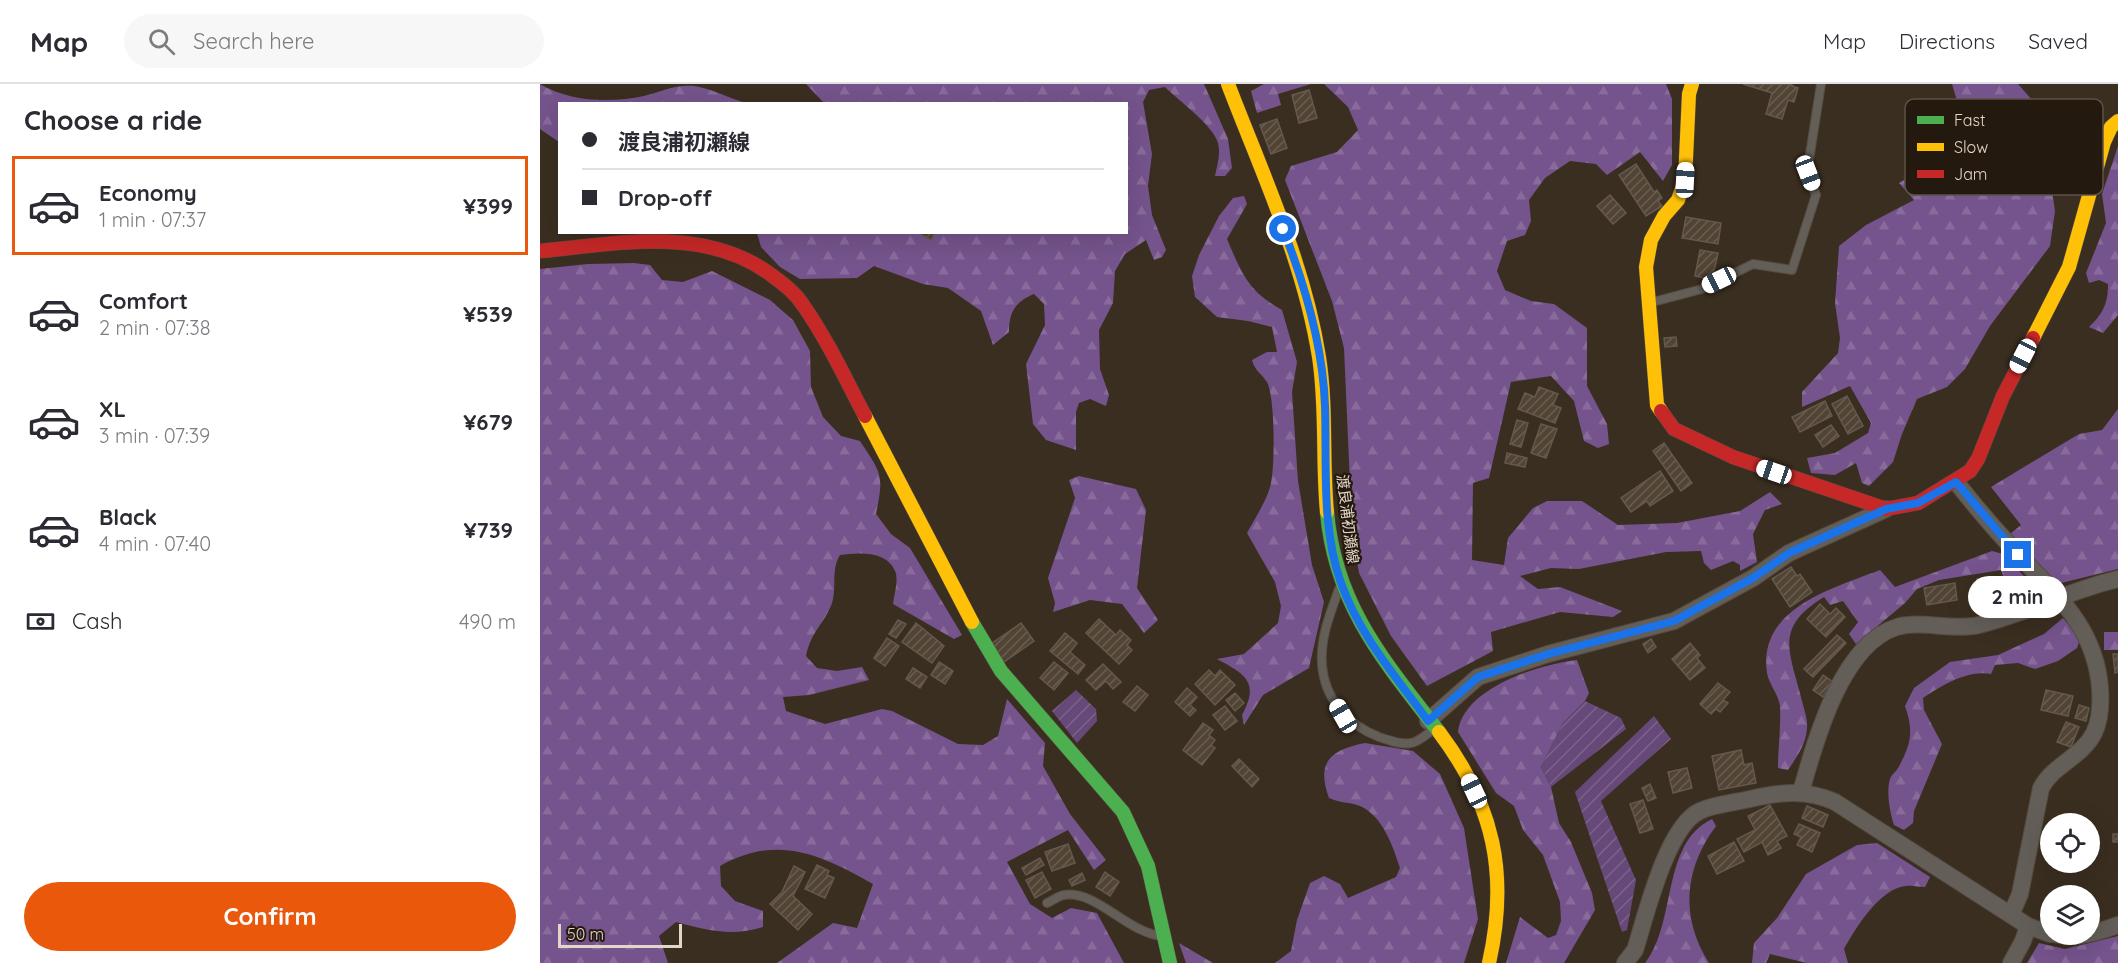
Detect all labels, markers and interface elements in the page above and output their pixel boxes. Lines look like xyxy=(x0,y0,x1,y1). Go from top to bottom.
search box xyxy=(124,14,544,68)
text: Map xyxy=(30,24,88,59)
icon: search xyxy=(145,25,178,58)
text: Search here xyxy=(193,27,315,55)
text: Map xyxy=(1823,28,1866,54)
text: Directions xyxy=(1899,28,1995,54)
text: Saved xyxy=(2028,28,2088,54)
legend xyxy=(1905,99,2103,195)
text: Choose a ride xyxy=(24,103,202,137)
text: Fast xyxy=(1954,110,1985,130)
text: 渡良浦初瀬線 xyxy=(618,128,750,156)
text: Slow xyxy=(1954,137,1988,157)
car xyxy=(1793,153,1823,193)
car xyxy=(1675,162,1695,198)
text: Jam xyxy=(1954,164,1987,184)
icon: car xyxy=(27,179,81,233)
text: Economy xyxy=(99,179,197,207)
text: Drop-off xyxy=(618,184,712,212)
text: ¥399 xyxy=(463,192,513,220)
text: 1 min · 07:37 xyxy=(99,207,206,232)
route start xyxy=(1269,215,1296,242)
car xyxy=(1699,264,1739,296)
icon: car xyxy=(27,287,81,341)
text: Comfort xyxy=(99,287,188,315)
text: ¥539 xyxy=(463,300,513,328)
text: 2 min · 07:38 xyxy=(99,315,211,340)
car xyxy=(2007,336,2039,376)
icon: car xyxy=(27,395,81,449)
text: XL xyxy=(99,395,126,423)
text: ¥679 xyxy=(463,408,513,436)
text: 3 min · 07:39 xyxy=(99,423,210,448)
car xyxy=(1754,458,1794,486)
street label: 渡良浦初瀬線 xyxy=(1333,473,1363,565)
icon: car xyxy=(27,503,81,557)
text: Black xyxy=(99,503,157,531)
text: ¥739 xyxy=(463,516,513,544)
text: 4 min · 07:40 xyxy=(99,531,211,556)
route end xyxy=(2004,541,2031,568)
callout: 2 min xyxy=(1968,576,2068,618)
text: 2 min xyxy=(1991,584,2044,609)
icon: cash xyxy=(24,605,57,638)
text: Cash xyxy=(72,607,123,635)
text: 490 m xyxy=(459,609,516,634)
car xyxy=(1326,696,1360,736)
car xyxy=(1458,771,1490,811)
map controls xyxy=(2040,813,2100,945)
button: locate xyxy=(2040,813,2100,873)
button: Confirm xyxy=(24,882,516,951)
button: layers xyxy=(2040,885,2100,945)
scale bar xyxy=(558,921,682,948)
text: 50 m xyxy=(567,924,604,944)

